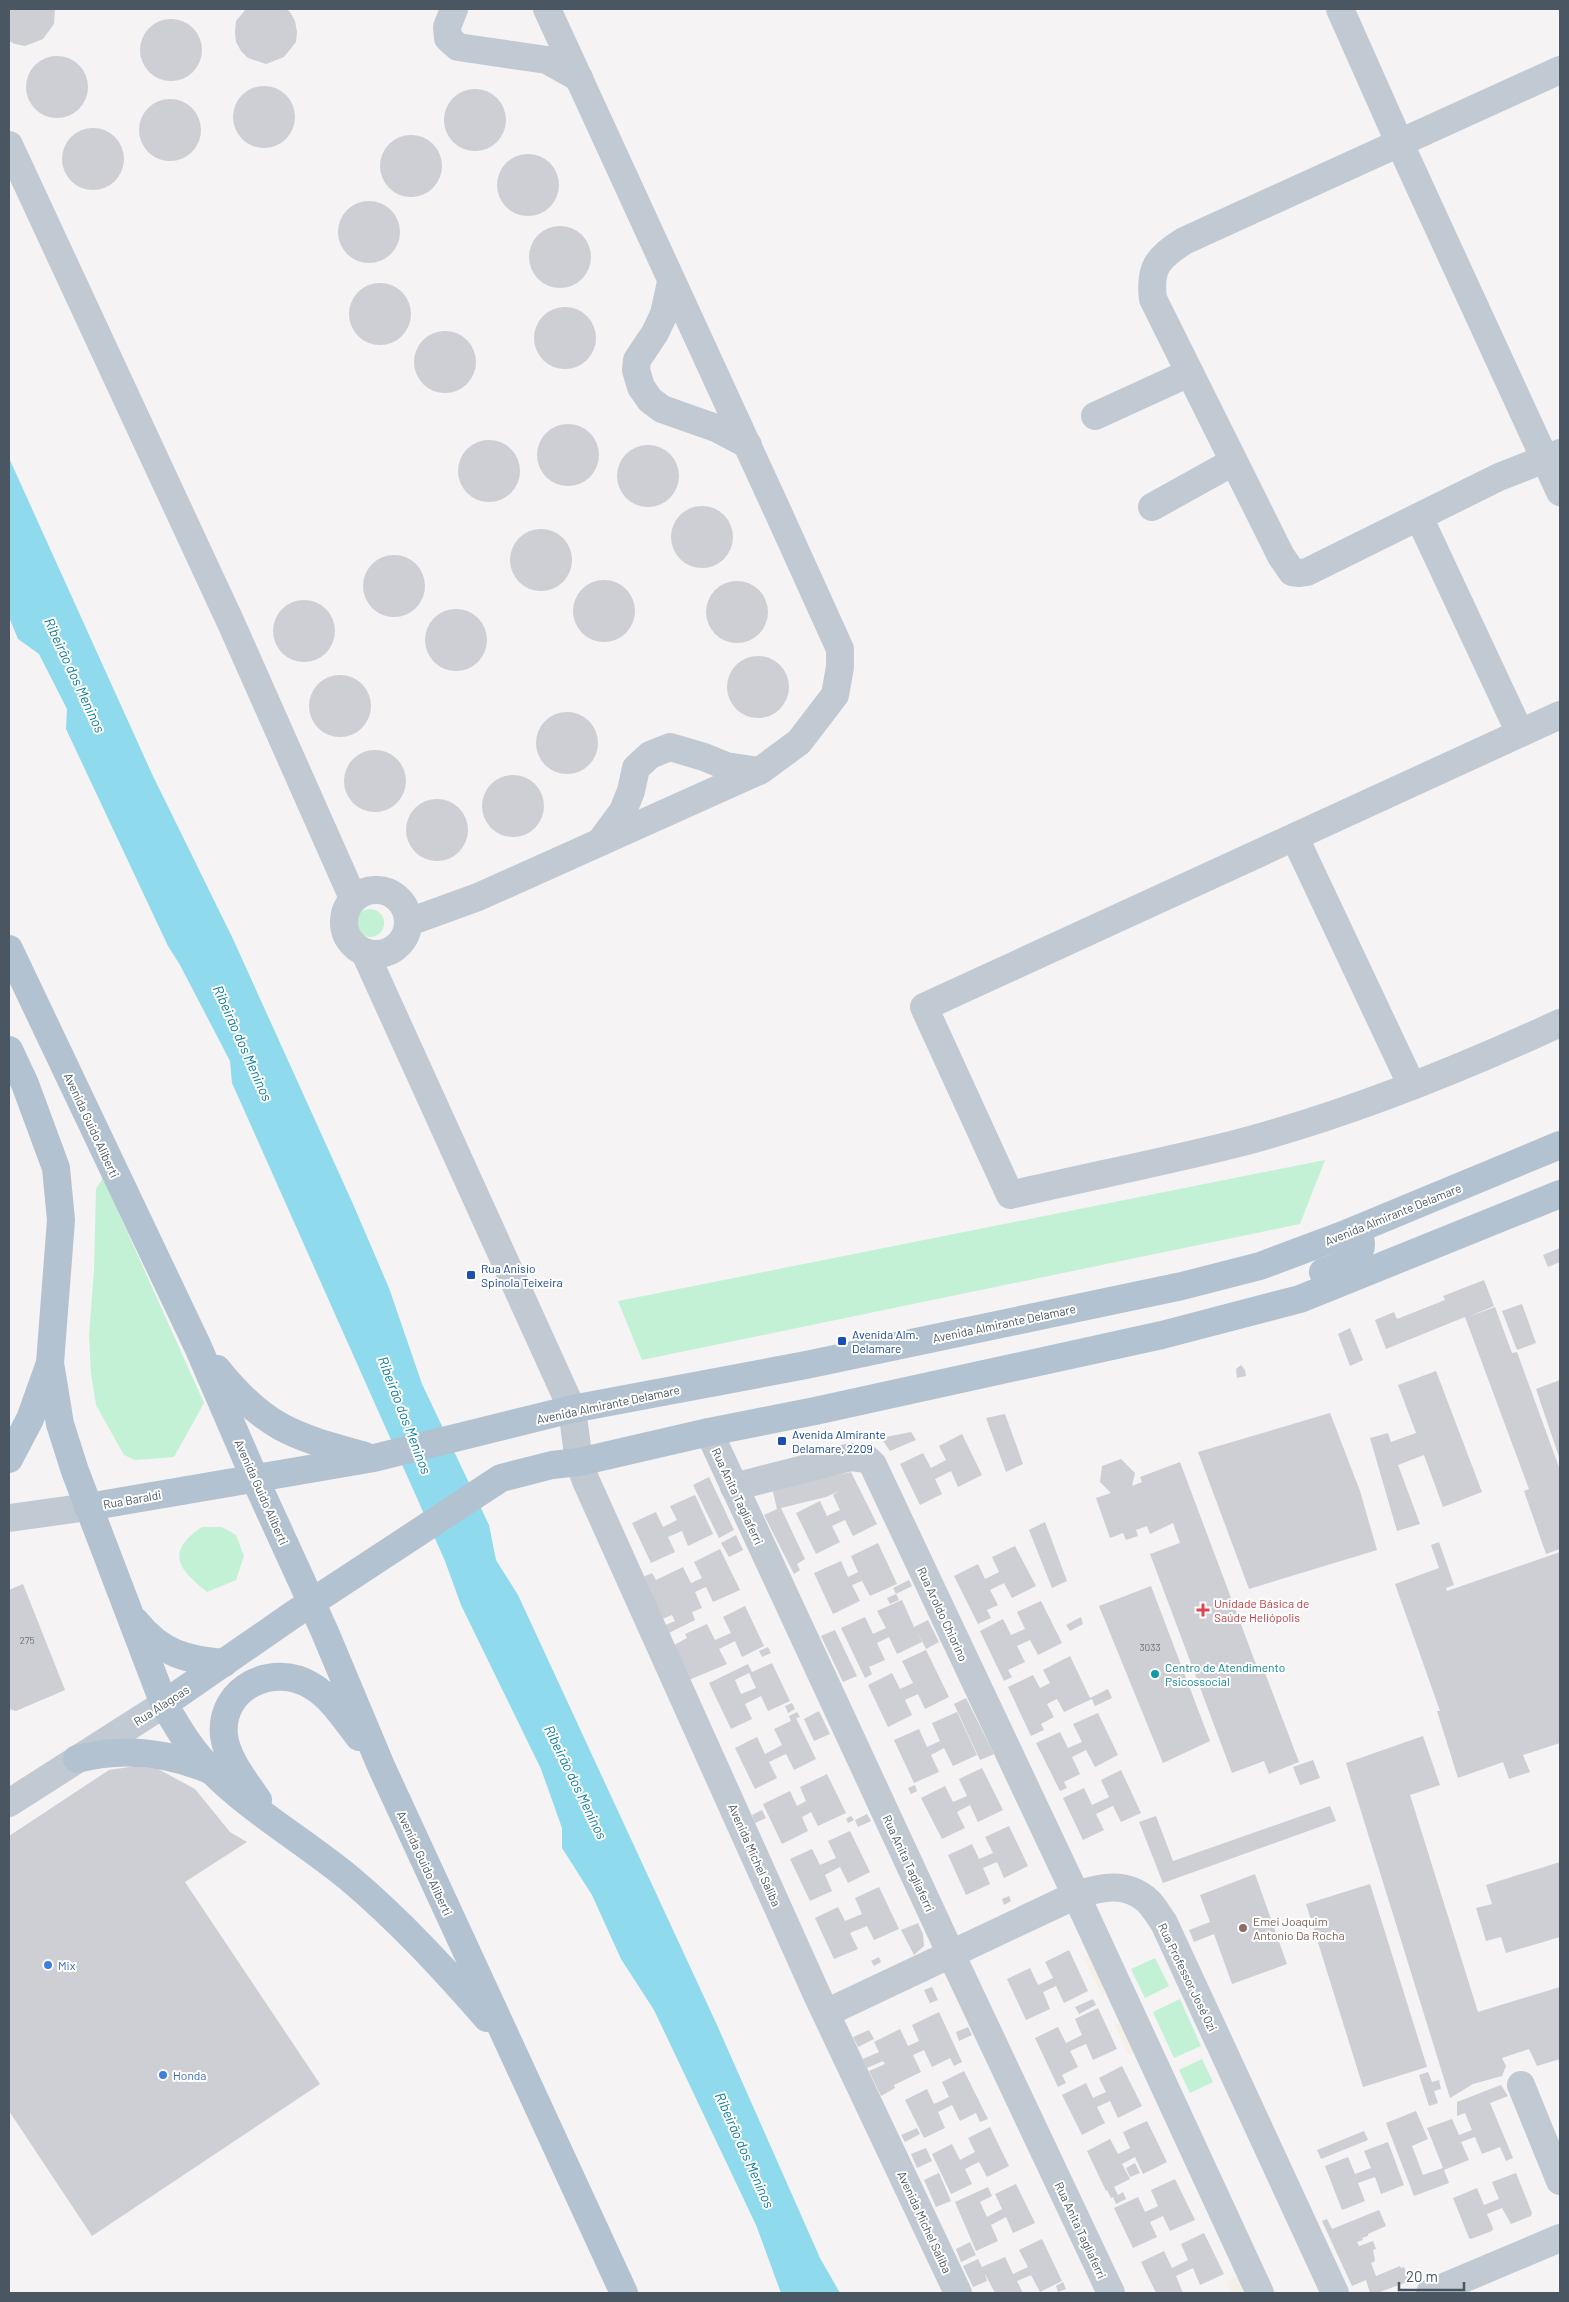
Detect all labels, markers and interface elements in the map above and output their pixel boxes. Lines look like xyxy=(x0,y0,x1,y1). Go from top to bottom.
water label: Ribeirão dos Meninos xyxy=(41,615,109,735)
water label: Ribeirão dos Meninos xyxy=(210,983,276,1104)
street label: Avenida Guido Aliberti xyxy=(62,1071,122,1179)
street label: Avenida Almirante Delamare xyxy=(1323,1180,1463,1248)
place label: Rua Anisio Spinola Teixeira xyxy=(481,1261,563,1289)
marker: Rua Anisio Spinola Teixeira xyxy=(465,1269,477,1281)
street label: Avenida Almirante Delamare xyxy=(931,1301,1077,1345)
place label: Avenida Alm. Delamare xyxy=(852,1327,919,1355)
marker: Avenida Alm. Delamare xyxy=(836,1335,848,1347)
water label: Ribeirão dos Meninos xyxy=(375,1354,435,1477)
street label: Avenida Almirante Delamare xyxy=(535,1382,681,1426)
place label: Avenida Almirante Delamare, 2209 xyxy=(792,1427,886,1455)
marker: Avenida Almirante Delamare, 2209 xyxy=(776,1435,788,1447)
street label: Avenida Guido Aliberti xyxy=(232,1437,292,1547)
street label: Rua Anita Tagliaferri xyxy=(709,1445,767,1547)
street label: Rua Baraldi xyxy=(102,1487,162,1511)
street label: Rua Aroldo Chiorino xyxy=(915,1565,971,1663)
place label: Unidade Básica de Saúde Heliópolis xyxy=(1214,1596,1309,1624)
marker: Unidade Básica de Saúde Heliópolis xyxy=(1196,1603,1210,1617)
house number: 275 xyxy=(19,1634,35,1646)
house number: 3033 xyxy=(1139,1641,1161,1653)
place label: Centro de Atendimento Psicossocial xyxy=(1165,1660,1285,1688)
marker: Centro de Atendimento Psicossocial xyxy=(1149,1668,1161,1680)
street label: Rua Alagoas xyxy=(131,1682,192,1728)
water label: Ribeirão dos Meninos xyxy=(541,1722,611,1842)
street label: Avenida Michel Saliba xyxy=(726,1801,784,1909)
street label: Avenida Guido Aliberti xyxy=(395,1809,455,1917)
street label: Rua Anita Tagliaferri xyxy=(880,1812,938,1914)
place label: Emei Joaquim Antonio Da Rocha xyxy=(1253,1914,1345,1942)
street label: Rua Professor José Ozi xyxy=(1156,1921,1220,2033)
marker: Emei Joaquim Antonio Da Rocha xyxy=(1237,1922,1249,1934)
place label: Mix xyxy=(58,1958,76,1972)
marker: Mix xyxy=(42,1959,54,1971)
place label: Honda xyxy=(173,2068,206,2082)
marker: Honda xyxy=(157,2069,169,2081)
water label: Ribeirão dos Meninos xyxy=(712,2090,778,2211)
street label: Avenida Michel Saliba xyxy=(895,2169,955,2275)
street label: Rua Anita Tagliaferri xyxy=(1052,2179,1110,2281)
scale bar xyxy=(1399,2260,1464,2292)
text: 20 m xyxy=(1406,2267,1438,2285)

